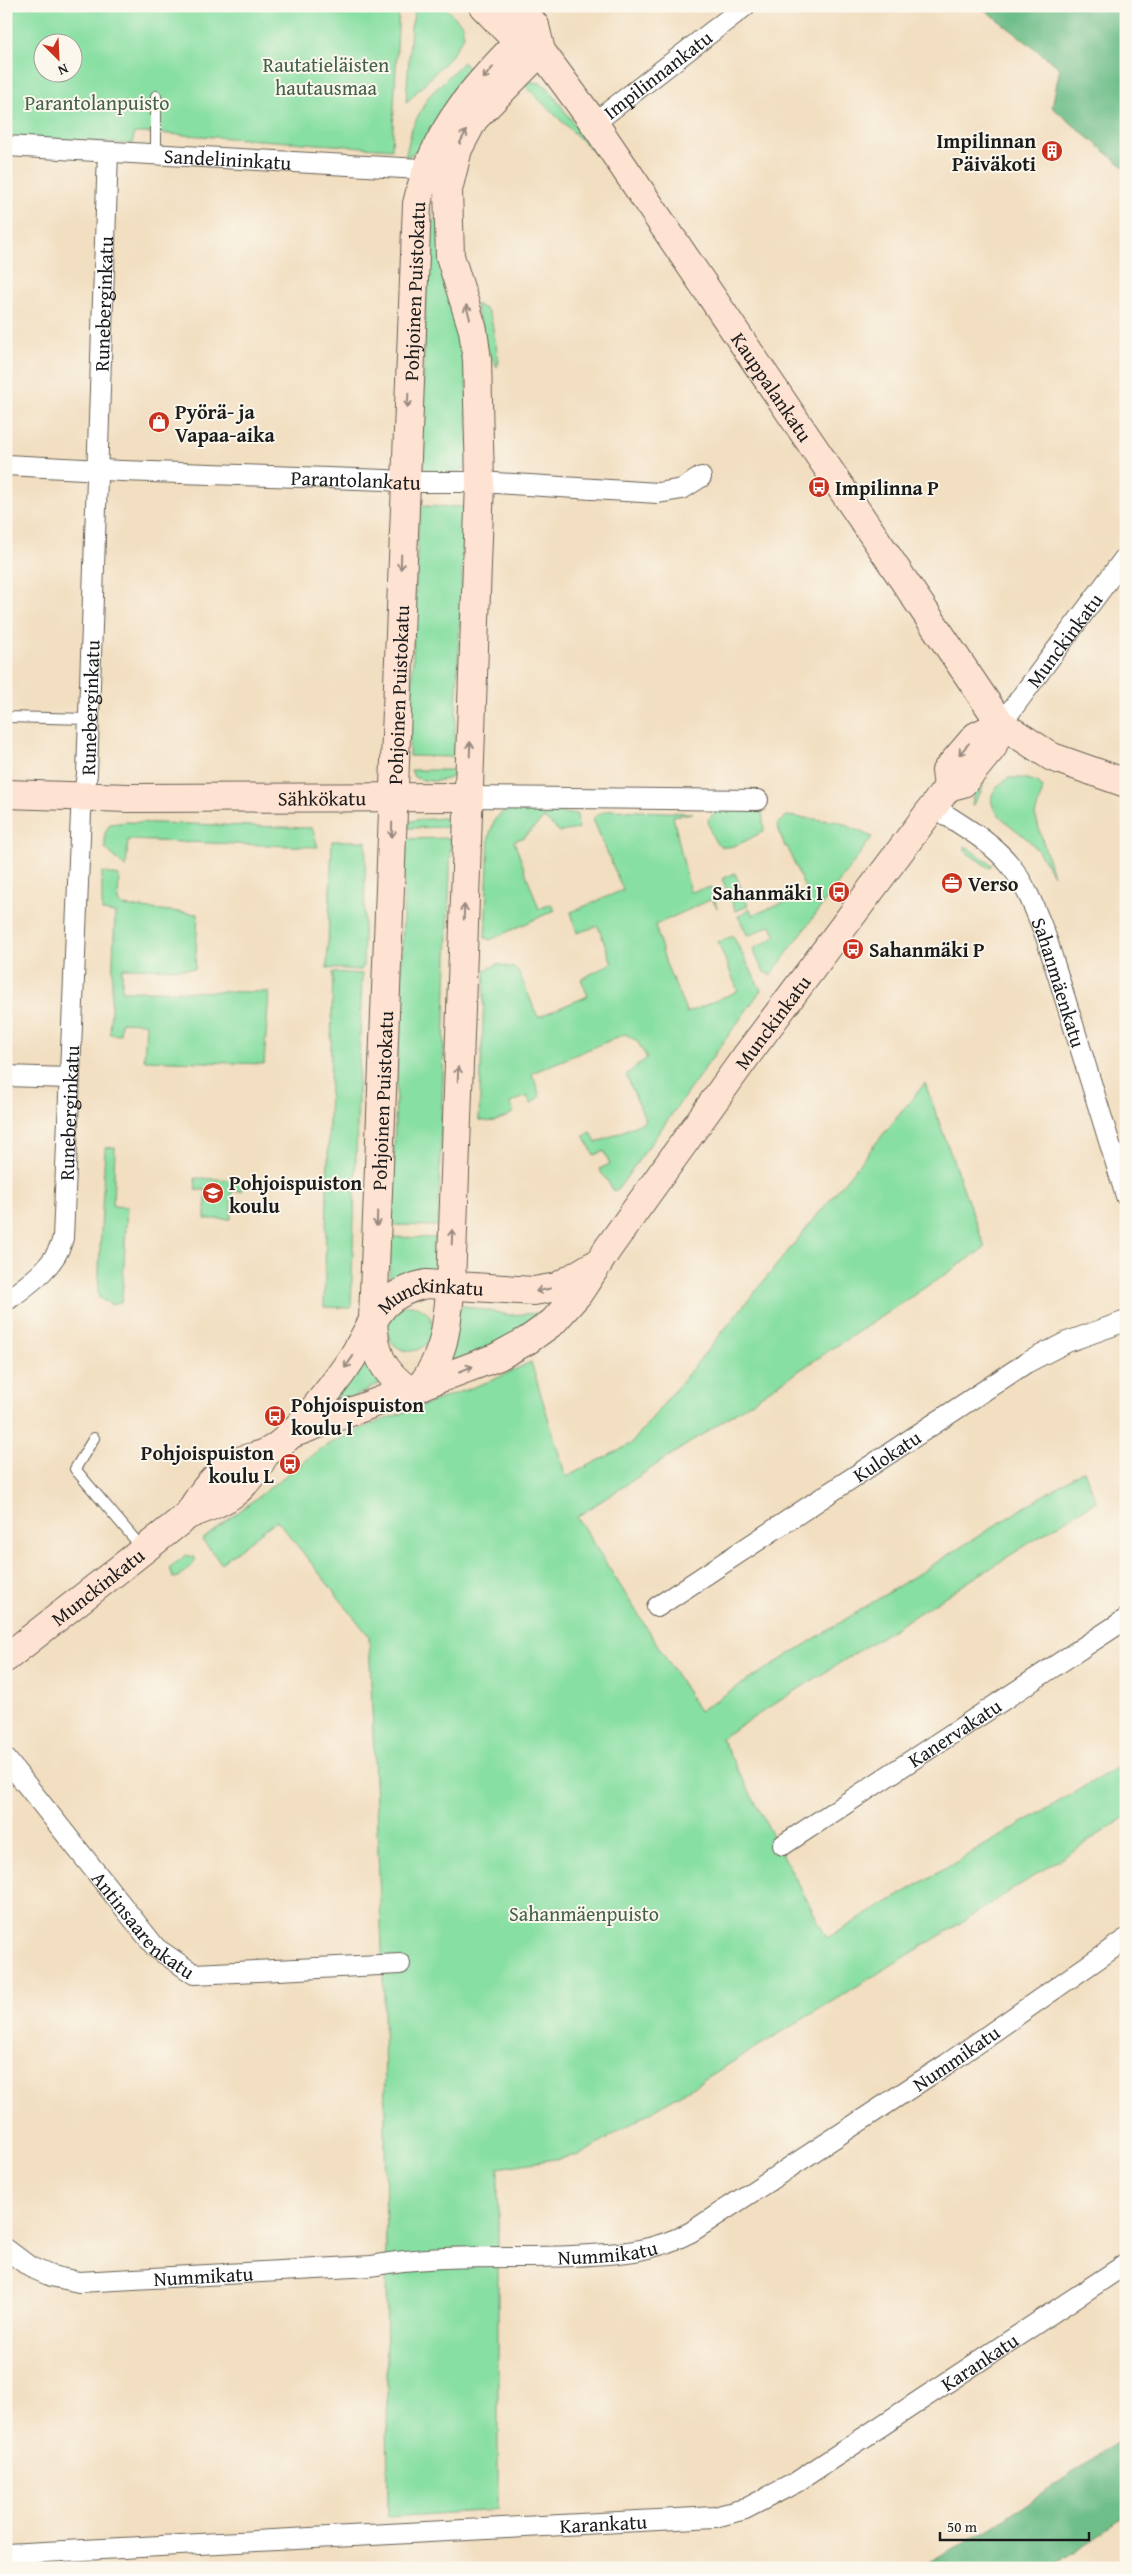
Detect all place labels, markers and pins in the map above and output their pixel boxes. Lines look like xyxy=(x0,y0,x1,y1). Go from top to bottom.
place label: Impilinnan Päiväkoti xyxy=(936,126,1036,178)
building icon: Impilinnan Päiväkoti xyxy=(1040,139,1064,163)
place label: Pyörä- ja Vapaa-aika xyxy=(175,397,275,449)
shop icon: Pyörä- ja Vapaa-aika xyxy=(147,410,171,434)
place label: Impilinna P xyxy=(835,473,939,502)
bus stop icon: Impilinna P xyxy=(807,475,831,499)
place label: Verso xyxy=(968,869,1019,898)
office icon: Verso xyxy=(940,871,964,895)
place label: Sahanmäki I xyxy=(712,878,823,907)
bus stop icon: Sahanmäki I xyxy=(827,880,851,904)
place label: Sahanmäki P xyxy=(869,935,985,964)
bus stop icon: Sahanmäki P xyxy=(841,937,865,961)
place label: Pohjoispuiston koulu xyxy=(229,1168,362,1220)
school or university icon: Pohjoispuiston koulu xyxy=(201,1181,225,1205)
place label: Pohjoispuiston koulu I xyxy=(291,1390,424,1442)
bus stop icon: Pohjoispuiston koulu I xyxy=(263,1404,287,1428)
place label: Pohjoispuiston koulu L xyxy=(141,1438,275,1490)
bus stop icon: Pohjoispuiston koulu L xyxy=(278,1452,302,1476)

